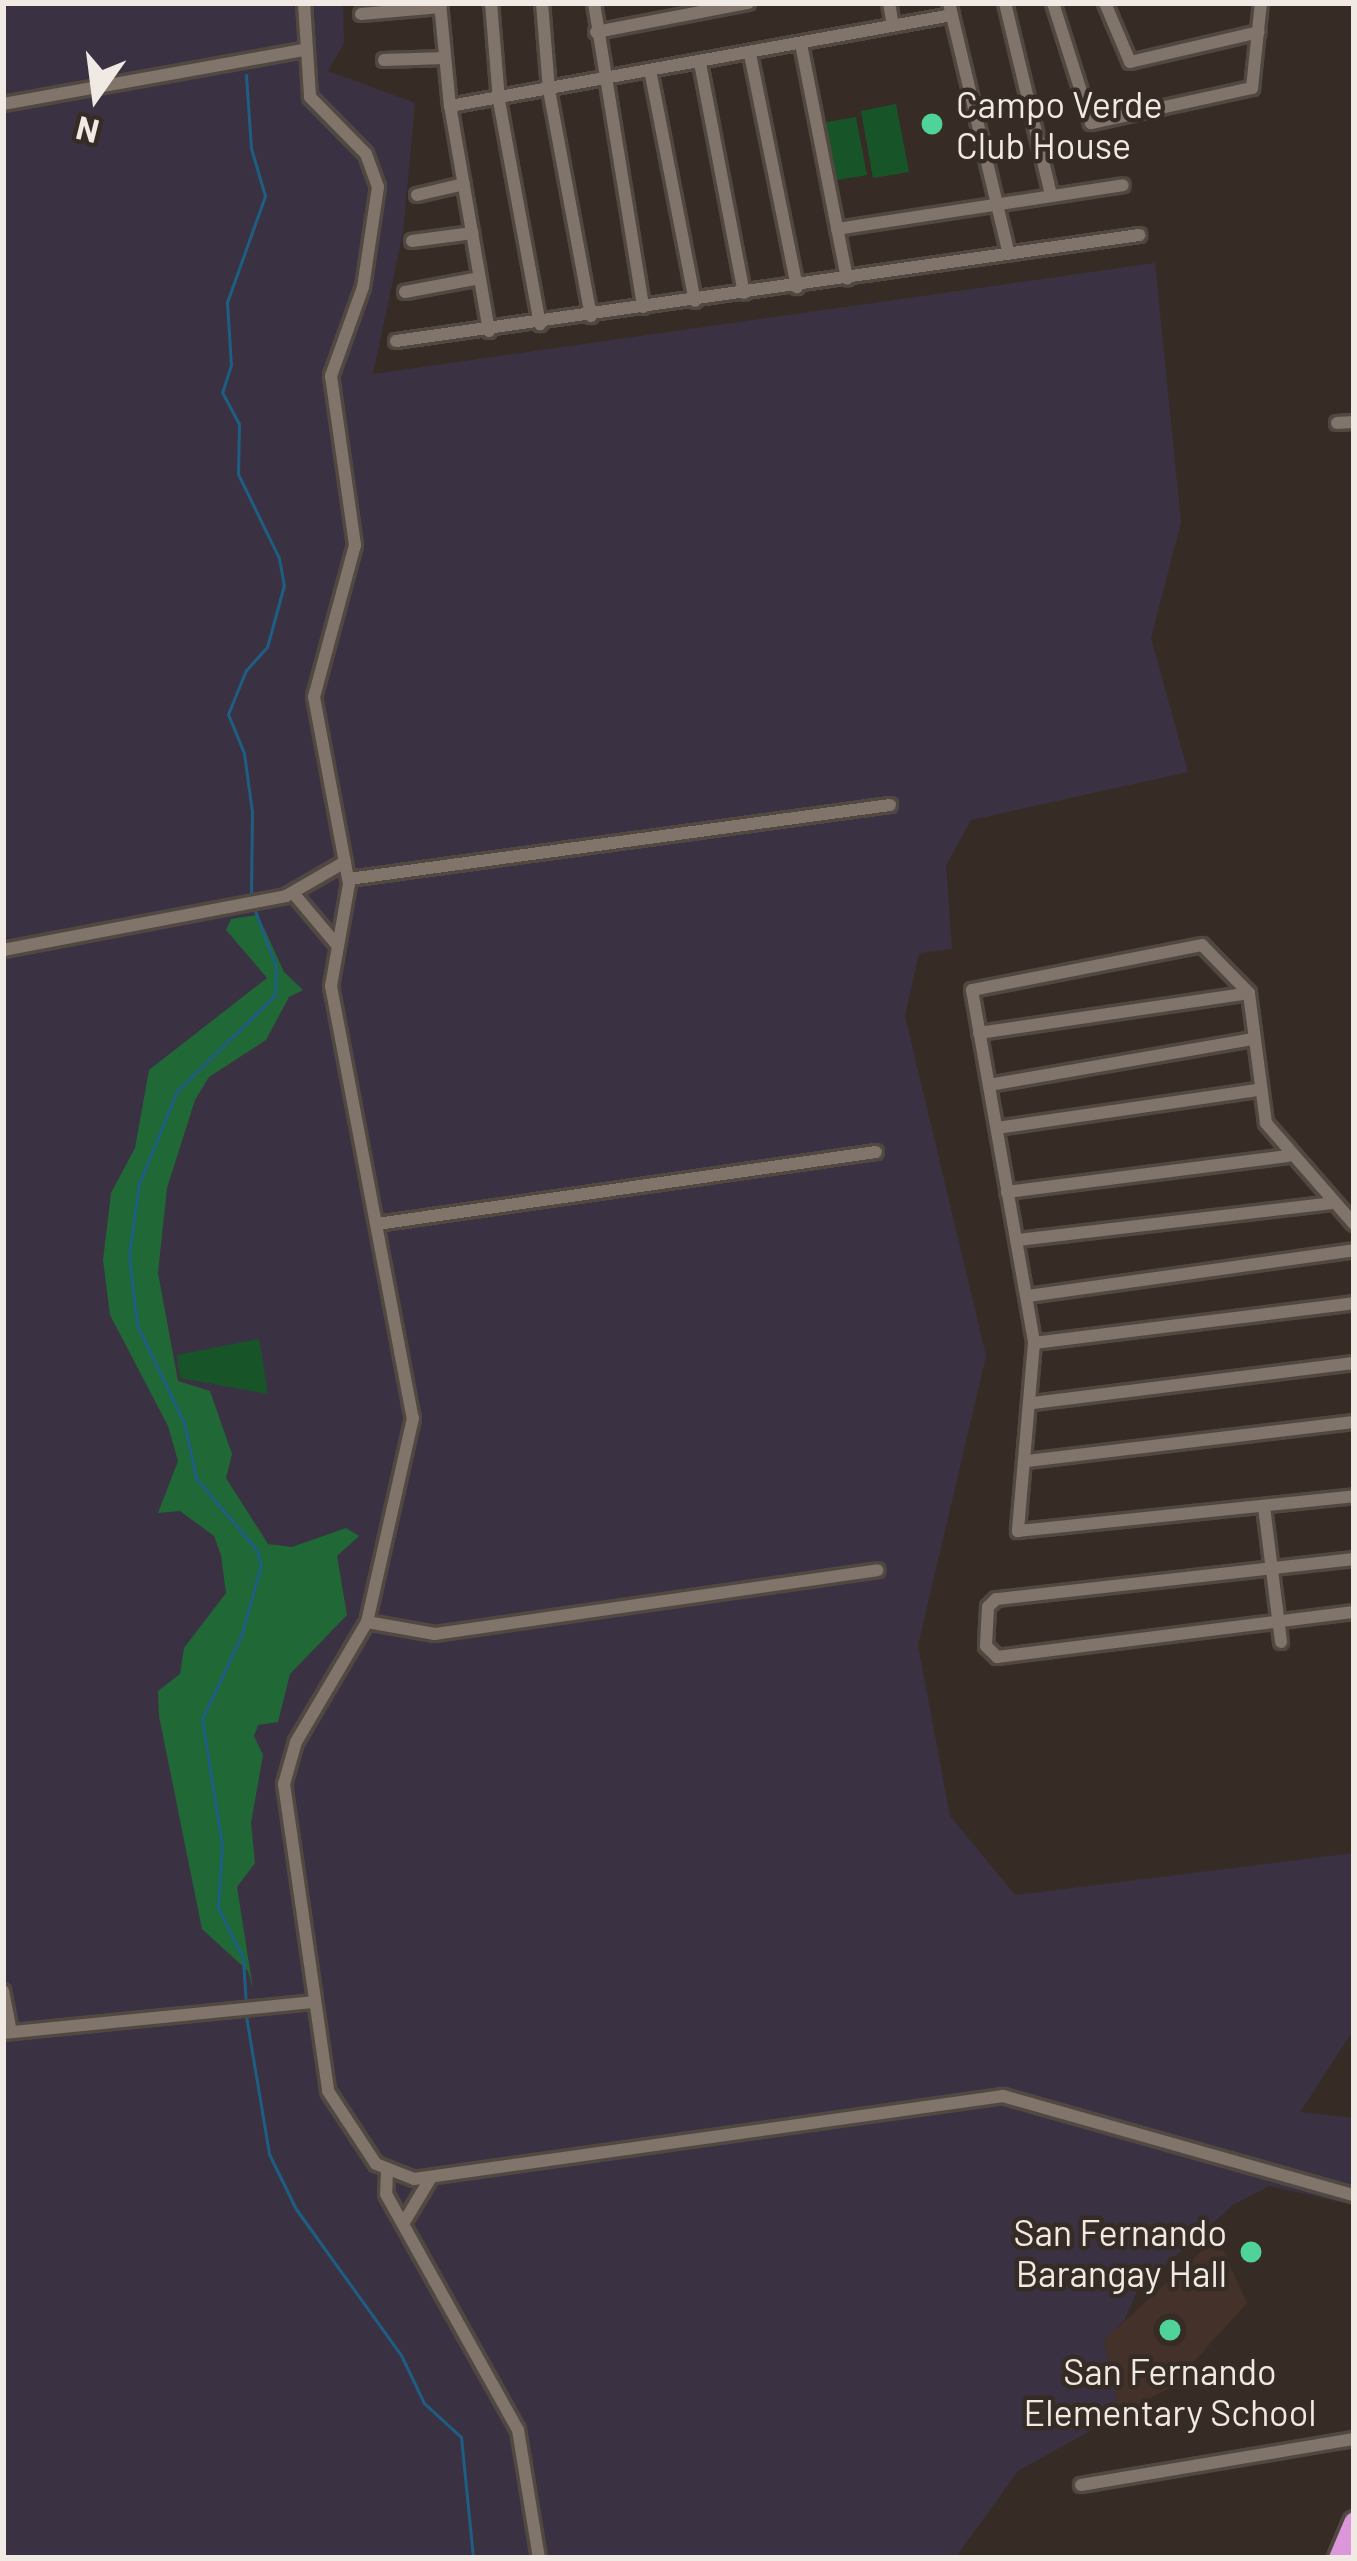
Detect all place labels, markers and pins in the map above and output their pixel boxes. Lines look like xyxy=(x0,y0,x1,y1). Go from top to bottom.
place label: Campo Verde Club House xyxy=(956,81,1163,166)
marker: Campo Verde Club House xyxy=(919,111,945,137)
place label: San Fernando Barangay Hall xyxy=(1014,2209,1227,2294)
marker: San Fernando Barangay Hall xyxy=(1238,2239,1264,2265)
marker: San Fernando Elementary School xyxy=(1157,2317,1183,2343)
place label: San Fernando Elementary School xyxy=(1023,2348,1317,2433)

